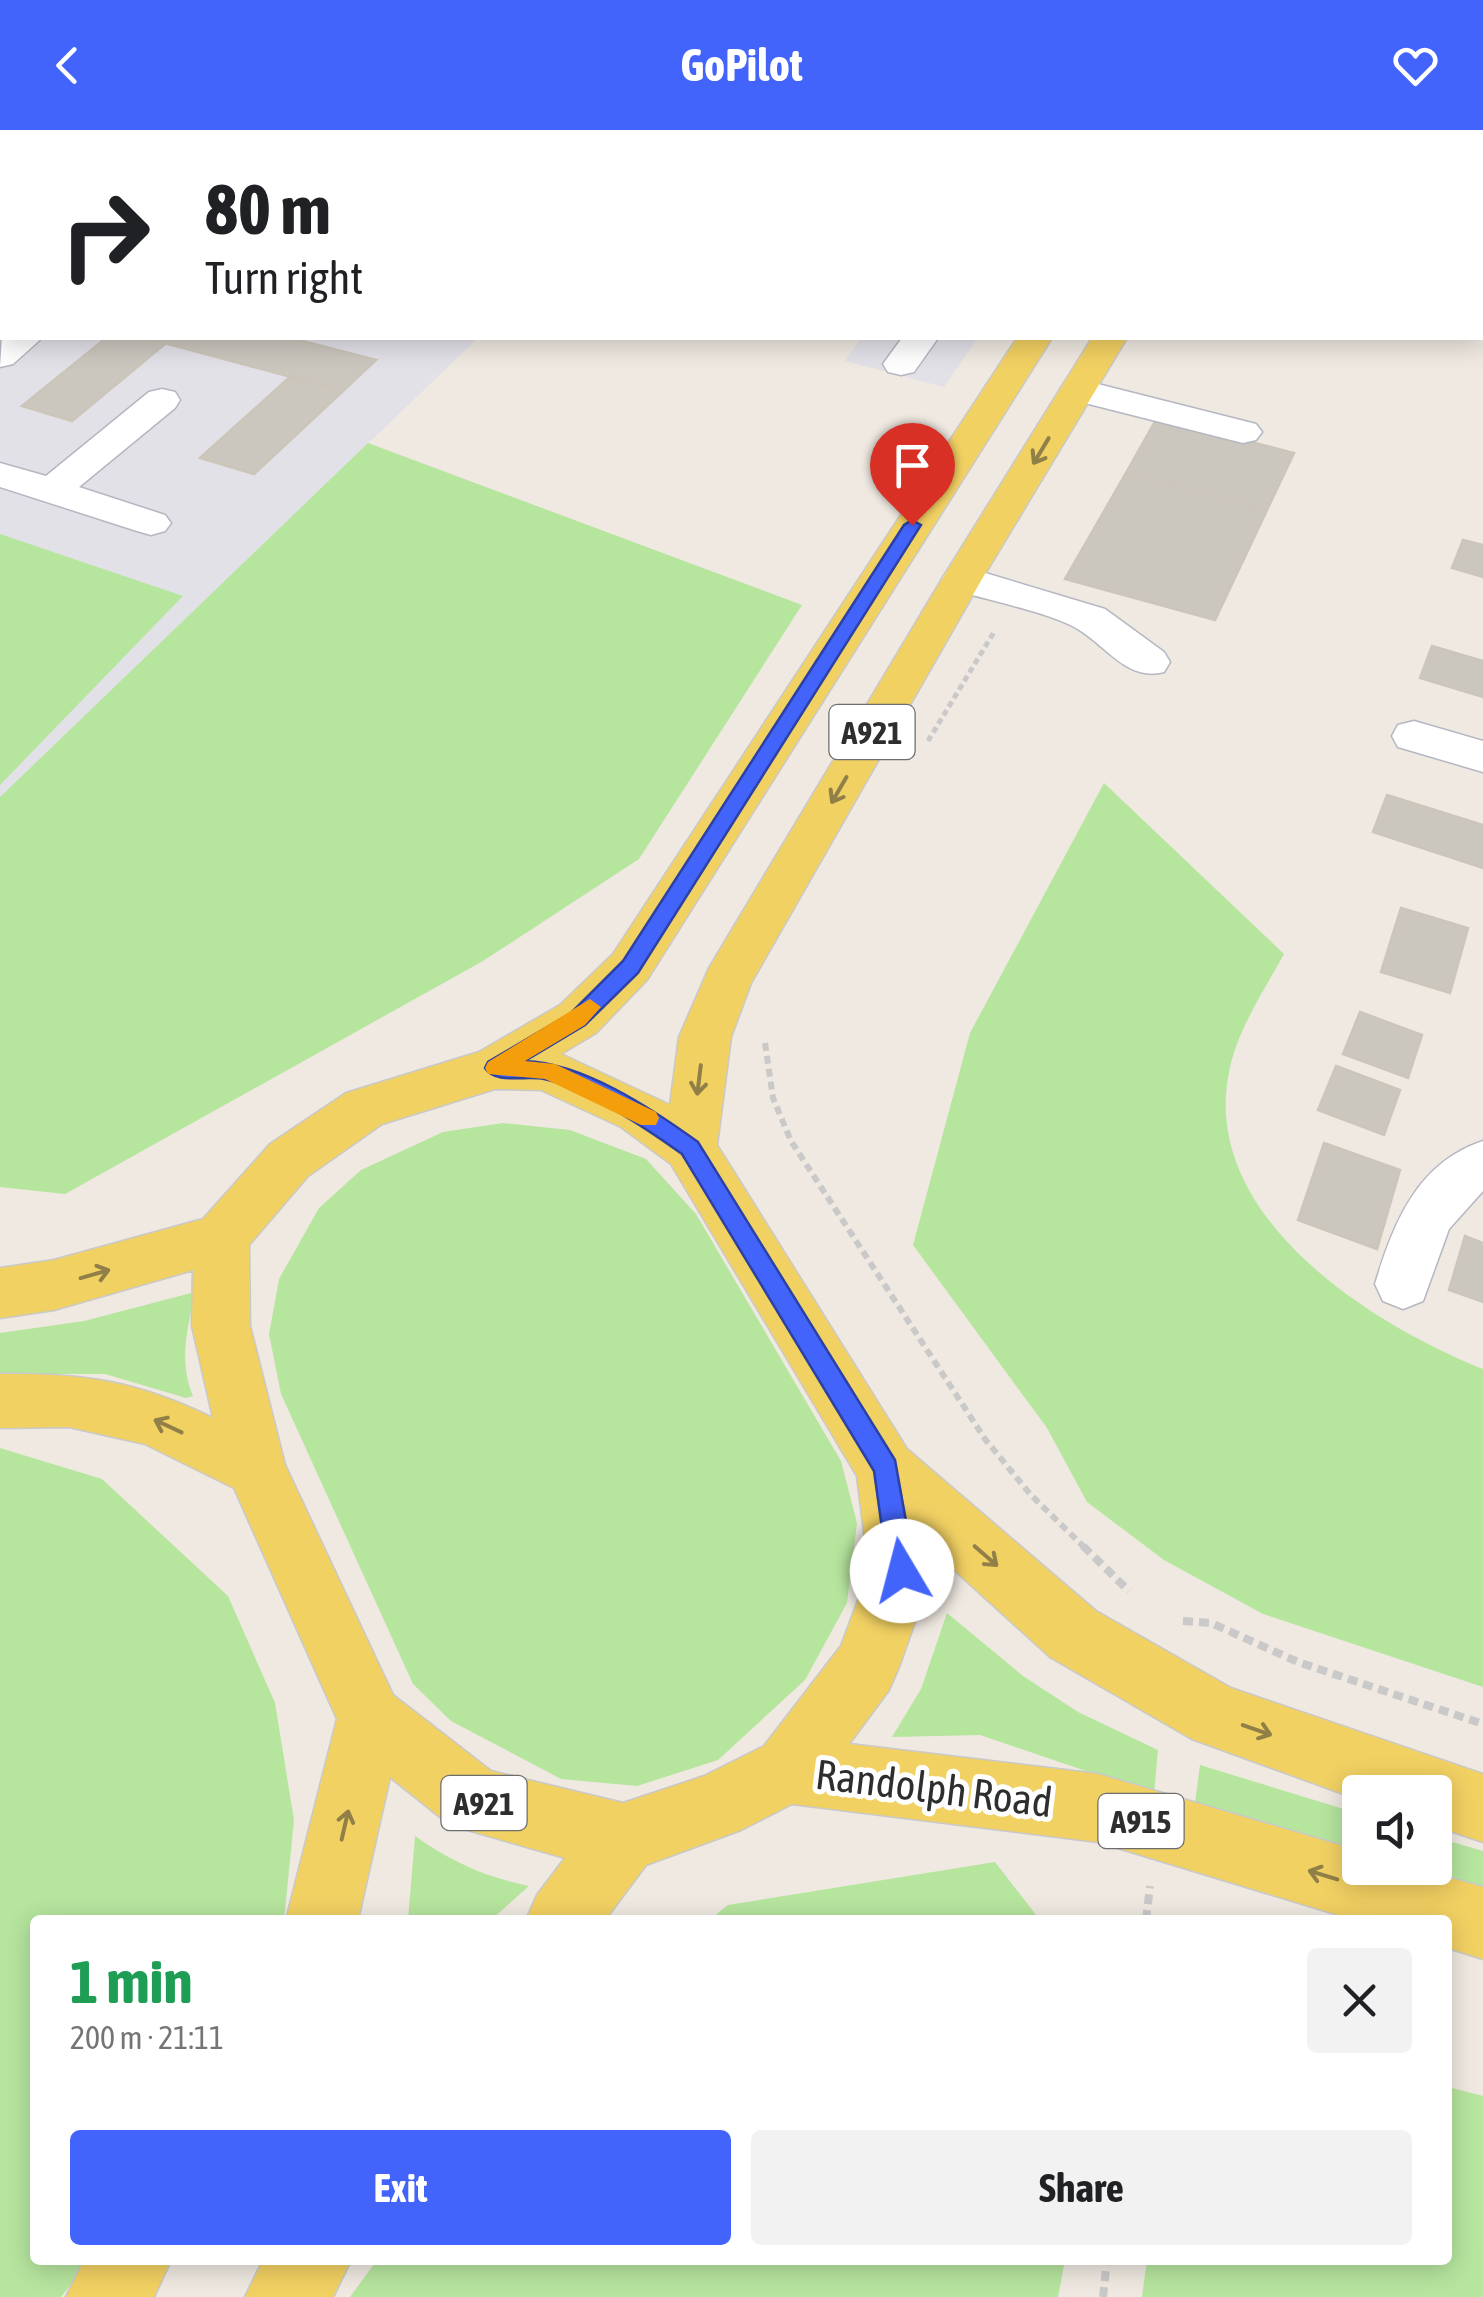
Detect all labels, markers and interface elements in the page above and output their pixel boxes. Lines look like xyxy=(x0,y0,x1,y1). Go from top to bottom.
icon: back xyxy=(40,38,95,93)
icon: heart xyxy=(1388,38,1443,93)
text: GoPilot xyxy=(680,39,803,91)
text: 80 m xyxy=(205,169,331,249)
icon: right xyxy=(40,170,170,300)
text: Turn right xyxy=(205,252,363,304)
pin xyxy=(870,423,955,526)
one-way arrow xyxy=(1031,436,1051,464)
icon: arrive xyxy=(885,438,940,493)
road number: A921 xyxy=(830,705,914,759)
one-way arrow xyxy=(828,775,848,804)
one-way arrow xyxy=(689,1063,708,1096)
one-way arrow xyxy=(79,1264,110,1282)
one-way arrow xyxy=(153,1416,183,1434)
position arrow xyxy=(850,1519,954,1623)
one-way arrow xyxy=(973,1545,998,1568)
one-way arrow xyxy=(1240,1722,1271,1740)
street label: Randolph Road xyxy=(813,1750,1055,1826)
map controls xyxy=(1342,1775,1452,1885)
button: sound xyxy=(1342,1775,1452,1885)
road number: A921 xyxy=(442,1776,526,1830)
road number: A915 xyxy=(1098,1794,1184,1848)
one-way arrow xyxy=(337,1810,355,1842)
one-way arrow xyxy=(1307,1865,1339,1883)
text: 1 min xyxy=(70,1947,193,2016)
button: close xyxy=(1307,1948,1412,2053)
text: 200 m · 21:11 xyxy=(70,2019,224,2056)
button: Exit xyxy=(70,2130,731,2245)
button: Share xyxy=(751,2130,1412,2245)

